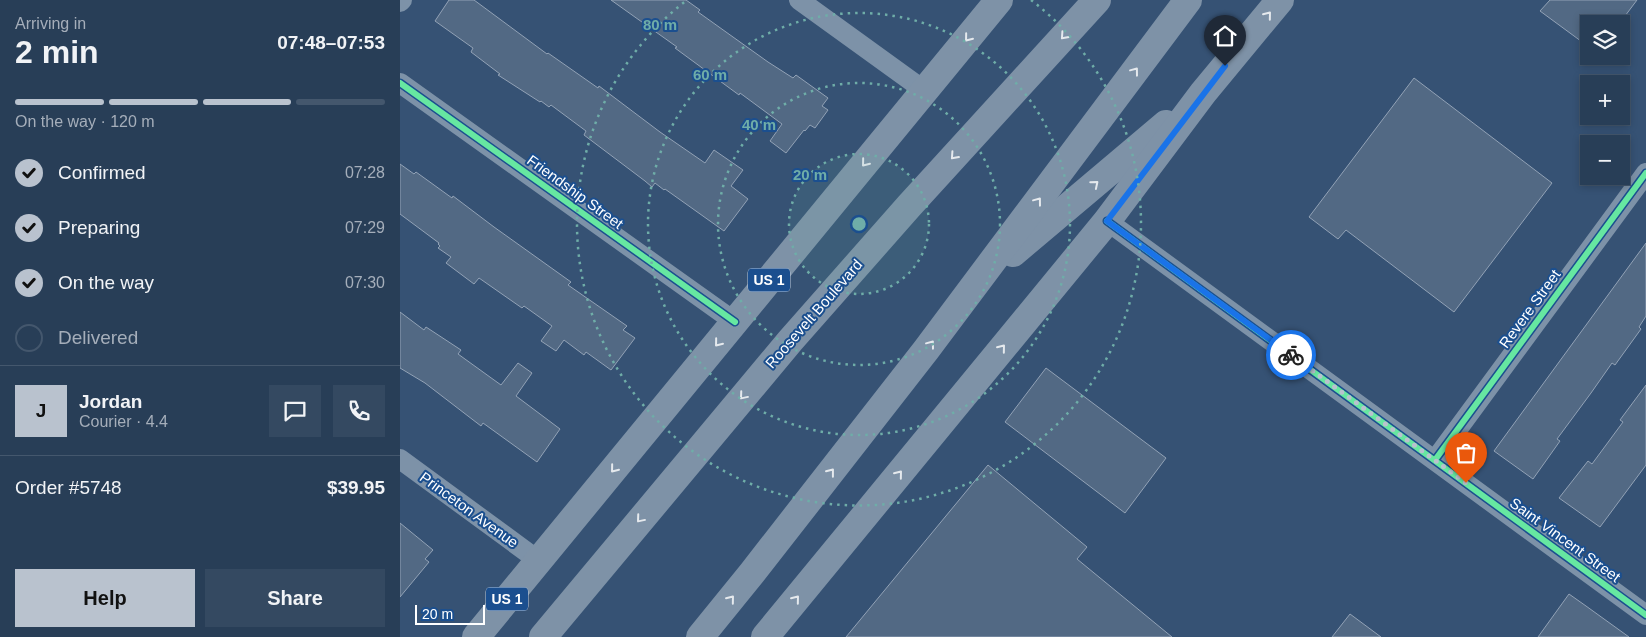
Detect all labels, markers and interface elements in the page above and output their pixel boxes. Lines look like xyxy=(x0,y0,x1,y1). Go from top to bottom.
one-way arrow xyxy=(1262,12,1270,21)
text: Arriving in xyxy=(15,15,86,32)
pin xyxy=(1204,15,1246,66)
map controls xyxy=(1580,15,1630,185)
button: layers xyxy=(1580,15,1630,65)
text: 80 m xyxy=(643,16,677,33)
icon: home xyxy=(1211,22,1239,50)
one-way arrow xyxy=(1061,30,1070,39)
text: 07:48–07:53 xyxy=(277,32,385,53)
one-way arrow xyxy=(965,32,974,41)
text: 2 min xyxy=(15,34,99,70)
text: 60 m xyxy=(693,66,727,83)
one-way arrow xyxy=(1129,67,1138,77)
button: + xyxy=(1580,75,1630,125)
text: On the way · 120 m xyxy=(15,113,155,130)
text: 40 m xyxy=(742,116,776,133)
button: − xyxy=(1580,135,1630,185)
one-way arrow xyxy=(951,150,960,159)
street label: Friendship Street xyxy=(524,151,627,233)
one-way arrow xyxy=(863,157,871,166)
icon: check xyxy=(15,159,43,187)
text: Confirmed xyxy=(58,162,146,183)
text: 07:28 xyxy=(345,164,385,181)
text: 20 m xyxy=(793,166,827,183)
one-way arrow xyxy=(1090,180,1099,189)
one-way arrow xyxy=(1032,197,1041,207)
icon: check xyxy=(15,214,43,242)
centre of rings xyxy=(850,215,868,233)
text: Preparing xyxy=(58,217,140,238)
text: 07:29 xyxy=(345,219,385,236)
street label: Roosevelt Boulevard xyxy=(762,256,865,371)
street label: Revere Street xyxy=(1496,266,1564,351)
road number: US 1 xyxy=(748,268,790,292)
icon: check xyxy=(15,269,43,297)
text: On the way xyxy=(58,272,154,293)
text: 07:30 xyxy=(345,274,385,291)
text: Delivered xyxy=(58,327,138,348)
courier xyxy=(1266,330,1316,380)
one-way arrow xyxy=(715,337,723,346)
one-way arrow xyxy=(926,341,934,350)
icon: bike xyxy=(1277,341,1305,369)
one-way arrow xyxy=(997,345,1005,354)
button: chat xyxy=(269,385,321,437)
button: phone xyxy=(333,385,385,437)
text: Jordan xyxy=(79,391,142,412)
one-way arrow xyxy=(740,391,749,400)
text: J xyxy=(36,400,46,421)
text: Courier · 4.4 xyxy=(79,413,168,430)
pin xyxy=(1445,432,1487,483)
icon: bag xyxy=(1452,439,1480,467)
one-way arrow xyxy=(611,463,620,472)
street label: Princeton Avenue xyxy=(417,468,522,551)
one-way arrow xyxy=(826,469,834,478)
one-way arrow xyxy=(894,471,902,480)
text: Order #5748 xyxy=(15,477,122,498)
text: $39.95 xyxy=(327,477,385,498)
street label: Saint Vincent Street xyxy=(1507,494,1624,586)
one-way arrow xyxy=(638,513,646,522)
button: Help xyxy=(15,569,195,627)
button: Share xyxy=(205,569,385,627)
road number: US 1 xyxy=(486,588,528,610)
one-way arrow xyxy=(725,596,734,605)
one-way arrow xyxy=(791,596,800,605)
scale bar xyxy=(415,602,485,625)
text: 20 m xyxy=(422,606,453,622)

